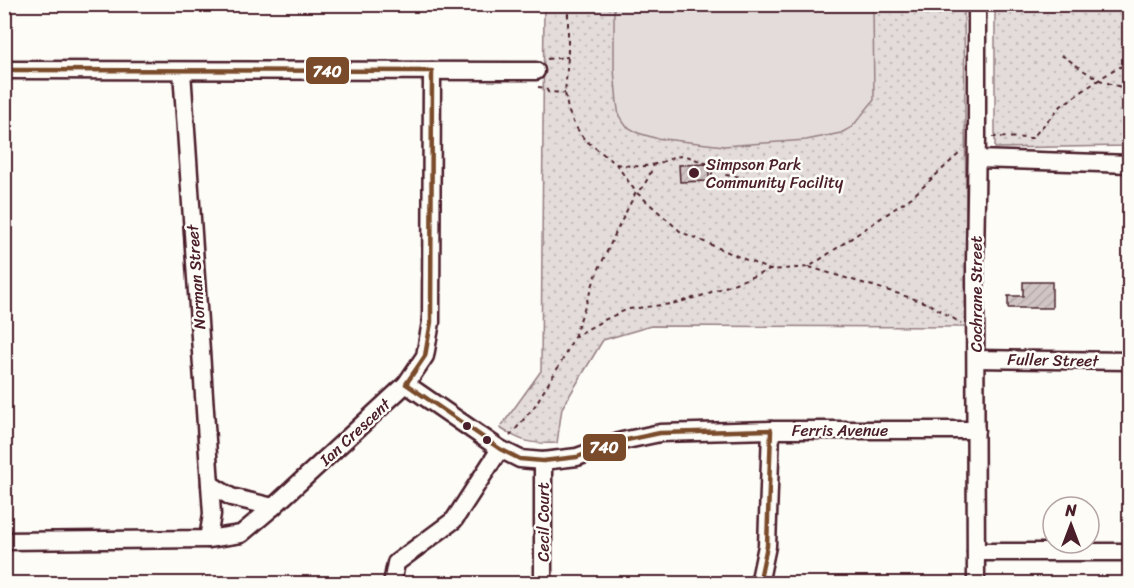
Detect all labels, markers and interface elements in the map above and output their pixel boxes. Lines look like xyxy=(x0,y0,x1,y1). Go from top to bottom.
line badge: 740 xyxy=(305,56,350,85)
text: 740 xyxy=(312,57,342,86)
place label: Simpson Park Community Facility xyxy=(706,150,844,197)
marker: Simpson Park Community Facility xyxy=(687,166,701,180)
street label: Norman Street xyxy=(178,223,214,330)
street label: Cochrane Street xyxy=(962,236,991,352)
street label: Fuller Street xyxy=(1007,345,1099,375)
street label: Ian Crescent xyxy=(312,391,398,474)
street label: Ferris Avenue xyxy=(792,416,888,445)
unlabelled marker xyxy=(461,420,473,432)
line badge: 740 xyxy=(582,433,627,462)
text: 740 xyxy=(589,433,619,462)
unlabelled marker xyxy=(481,434,493,446)
street label: Cecil Court xyxy=(529,482,558,562)
north arrow xyxy=(1041,495,1101,555)
text: N xyxy=(1064,496,1077,525)

